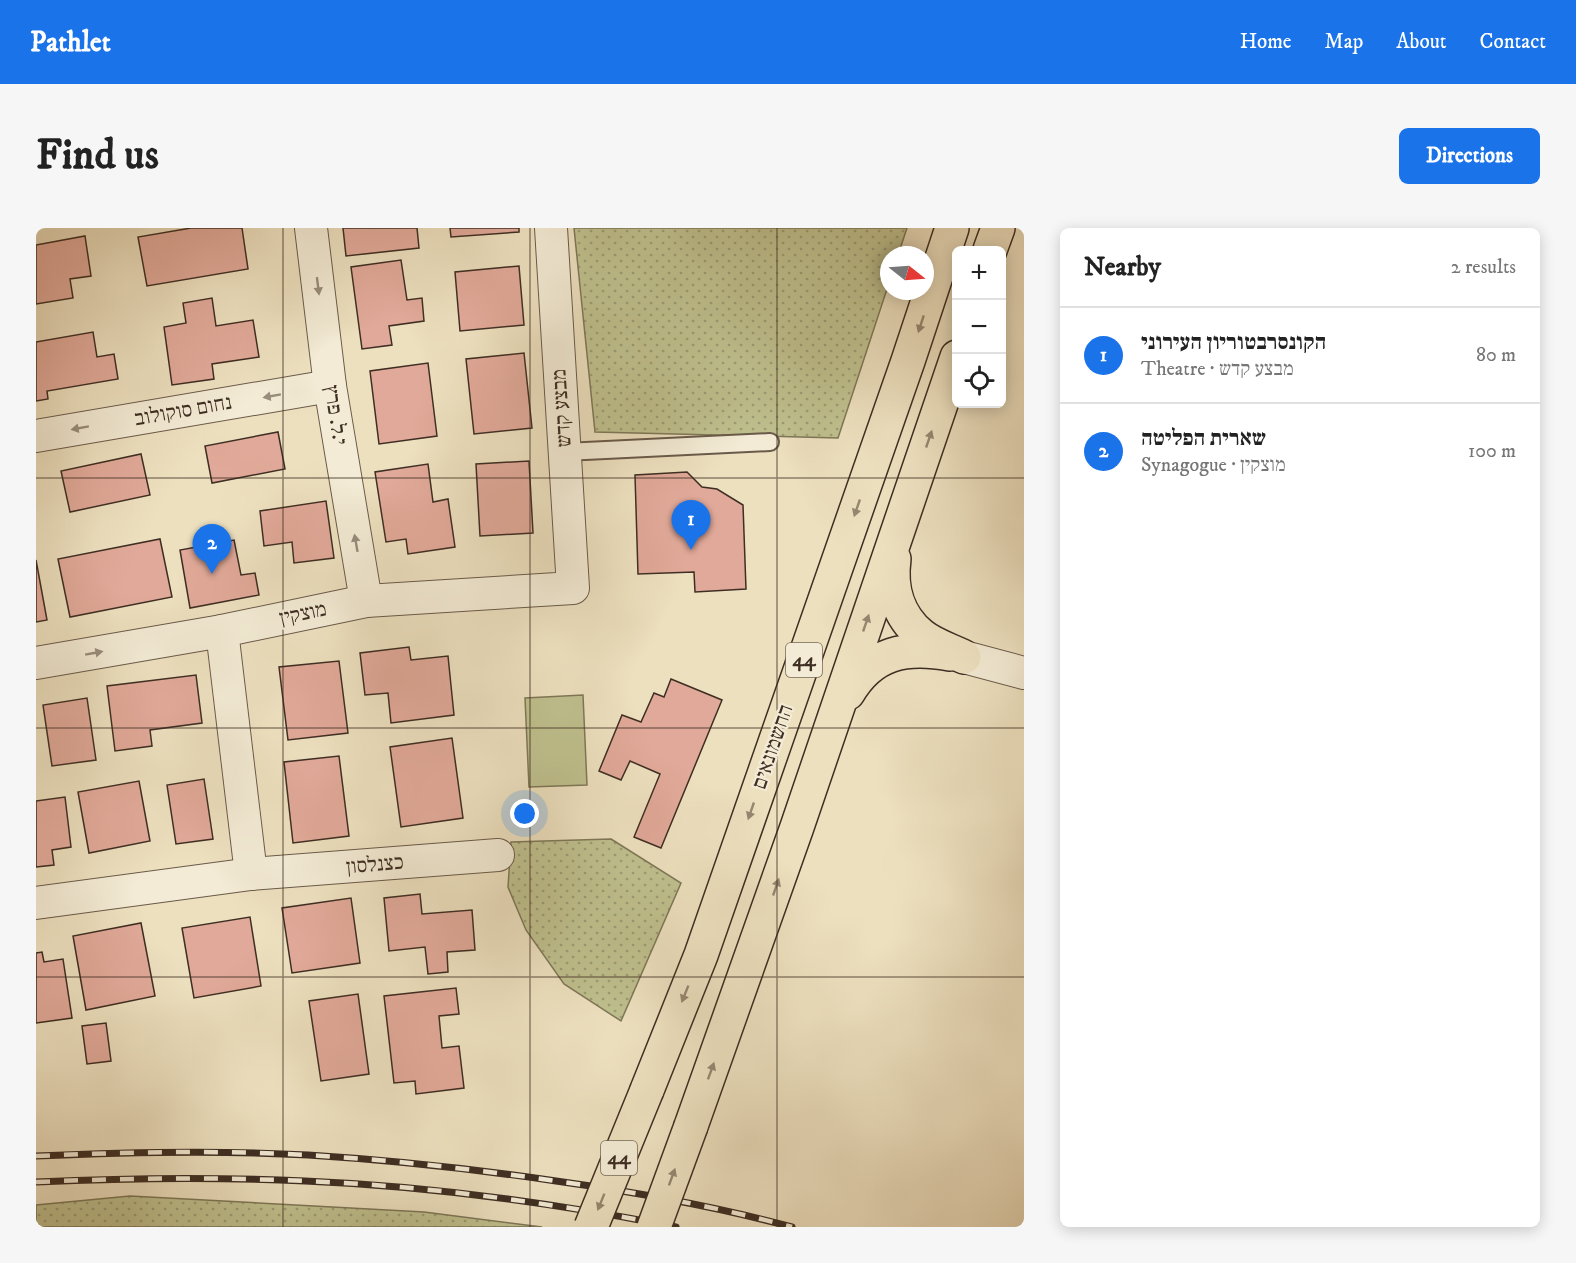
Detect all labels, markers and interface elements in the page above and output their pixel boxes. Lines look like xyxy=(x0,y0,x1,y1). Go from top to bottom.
text: Pathlet xyxy=(30,25,111,60)
text: Home xyxy=(1240,29,1292,55)
text: Map xyxy=(1325,29,1363,55)
text: About xyxy=(1396,29,1447,55)
text: Contact xyxy=(1480,29,1546,55)
button: Directions xyxy=(1399,128,1540,184)
text: Find us xyxy=(36,130,159,182)
north arrow xyxy=(880,246,934,300)
map controls xyxy=(952,246,1006,408)
button: + xyxy=(952,246,1006,300)
text: Nearby xyxy=(1084,251,1161,284)
text: 2 results xyxy=(1451,255,1516,280)
one-way arrow xyxy=(313,277,323,296)
button: − xyxy=(952,300,1006,354)
one-way arrow xyxy=(915,315,925,333)
text: הקונסרבטוריון העירוני xyxy=(1141,329,1326,356)
text: 1 xyxy=(1100,343,1107,368)
text: 80 m xyxy=(1476,343,1516,368)
button: locate xyxy=(952,354,1006,408)
text: Theatre · מבצע קדש xyxy=(1141,357,1294,382)
street label: מבצע קדש xyxy=(546,368,578,448)
street label: י.ל. פרץ xyxy=(317,383,353,447)
street label: נחום סוקולוב xyxy=(132,390,234,432)
one-way arrow xyxy=(262,391,281,400)
one-way arrow xyxy=(70,424,89,433)
text: שארית הפליטה xyxy=(1141,425,1266,452)
one-way arrow xyxy=(924,430,934,448)
text: 2 xyxy=(1099,439,1108,464)
text: 100 m xyxy=(1468,439,1516,464)
text: Synagogue · מוצקין xyxy=(1141,453,1286,478)
one-way arrow xyxy=(852,499,862,517)
pin: 1 xyxy=(672,500,710,550)
pin: 2 xyxy=(192,524,231,574)
one-way arrow xyxy=(351,534,360,553)
street label: מוצקין xyxy=(277,596,329,632)
one-way arrow xyxy=(861,614,871,632)
road number: 44 xyxy=(786,643,822,677)
one-way arrow xyxy=(84,648,103,657)
street label: החשמונאים xyxy=(746,701,800,793)
your location xyxy=(510,799,539,828)
one-way arrow xyxy=(746,802,756,820)
street label: כצנלסון xyxy=(345,850,405,880)
one-way arrow xyxy=(771,878,781,896)
one-way arrow xyxy=(680,986,690,1004)
one-way arrow xyxy=(706,1062,716,1080)
road number: 44 xyxy=(601,1141,637,1175)
one-way arrow xyxy=(668,1167,678,1185)
one-way arrow xyxy=(596,1194,606,1212)

